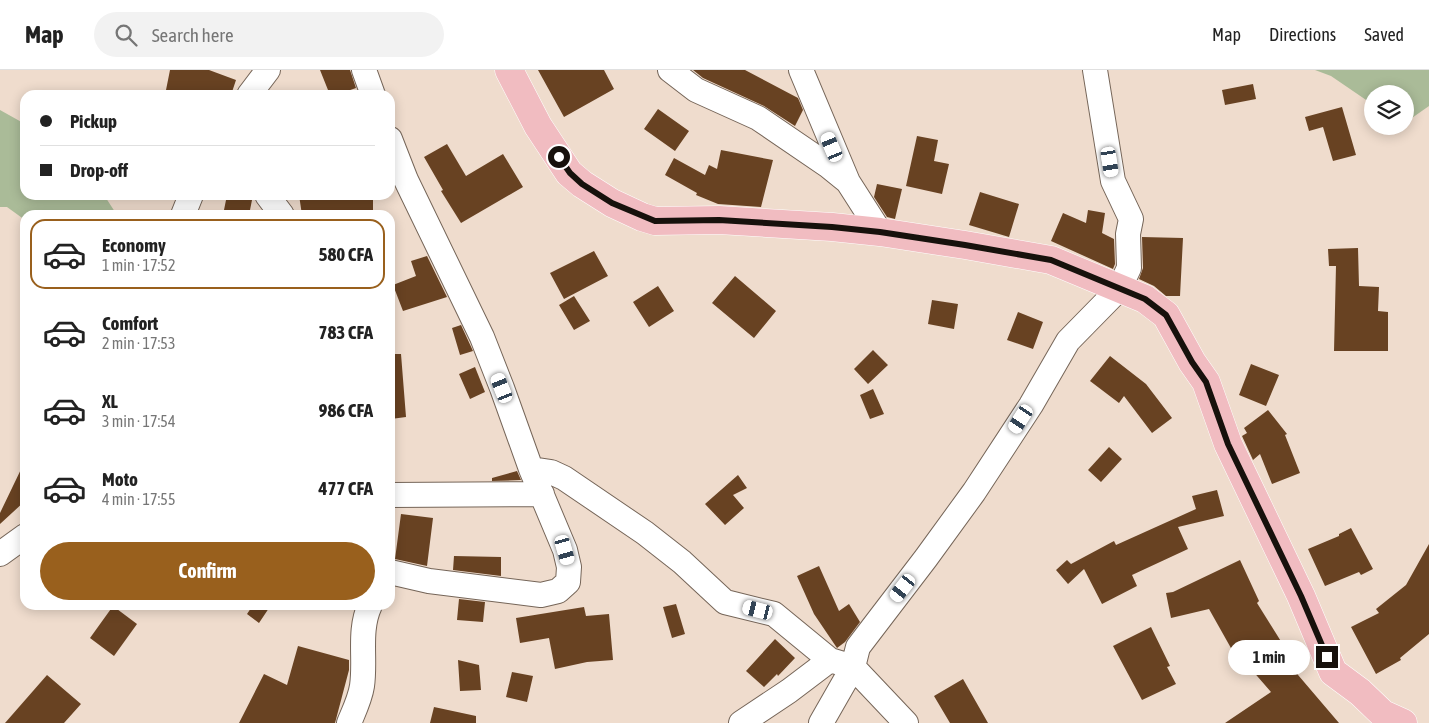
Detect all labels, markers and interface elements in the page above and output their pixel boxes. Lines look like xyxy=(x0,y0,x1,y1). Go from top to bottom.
search box xyxy=(94,12,444,57)
text: Map xyxy=(25,21,64,48)
icon: search xyxy=(112,21,140,49)
text: Search here xyxy=(152,24,234,46)
text: Map xyxy=(1212,24,1241,45)
text: Directions xyxy=(1269,24,1336,45)
text: Saved xyxy=(1364,24,1404,45)
map controls xyxy=(1364,85,1414,135)
button: layers xyxy=(1364,85,1414,135)
text: Pickup xyxy=(70,110,117,132)
car xyxy=(819,130,844,164)
route start xyxy=(548,146,570,168)
car xyxy=(1100,146,1119,178)
text: Drop-off xyxy=(70,159,128,181)
icon: car xyxy=(42,232,87,277)
text: Economy xyxy=(102,234,166,256)
text: 580 CFA xyxy=(318,243,373,265)
text: 1 min · 17:52 xyxy=(102,256,175,274)
icon: car xyxy=(42,310,87,355)
text: Comfort xyxy=(102,312,158,334)
text: 783 CFA xyxy=(318,321,373,343)
text: 2 min · 17:53 xyxy=(102,334,175,352)
car xyxy=(489,371,514,405)
icon: car xyxy=(42,388,87,433)
text: XL xyxy=(102,390,118,412)
text: 986 CFA xyxy=(318,399,373,421)
car xyxy=(1006,402,1035,436)
text: 3 min · 17:54 xyxy=(102,412,175,430)
icon: car xyxy=(42,466,87,511)
text: Moto xyxy=(102,468,138,490)
text: 477 CFA xyxy=(318,477,373,499)
text: 4 min · 17:55 xyxy=(102,490,175,508)
car xyxy=(553,534,576,566)
button: Confirm xyxy=(40,542,375,600)
car xyxy=(887,572,918,604)
car xyxy=(741,599,774,621)
callout: 1 min xyxy=(1227,640,1310,674)
route end xyxy=(1316,646,1338,668)
text: 1 min xyxy=(1253,648,1285,666)

